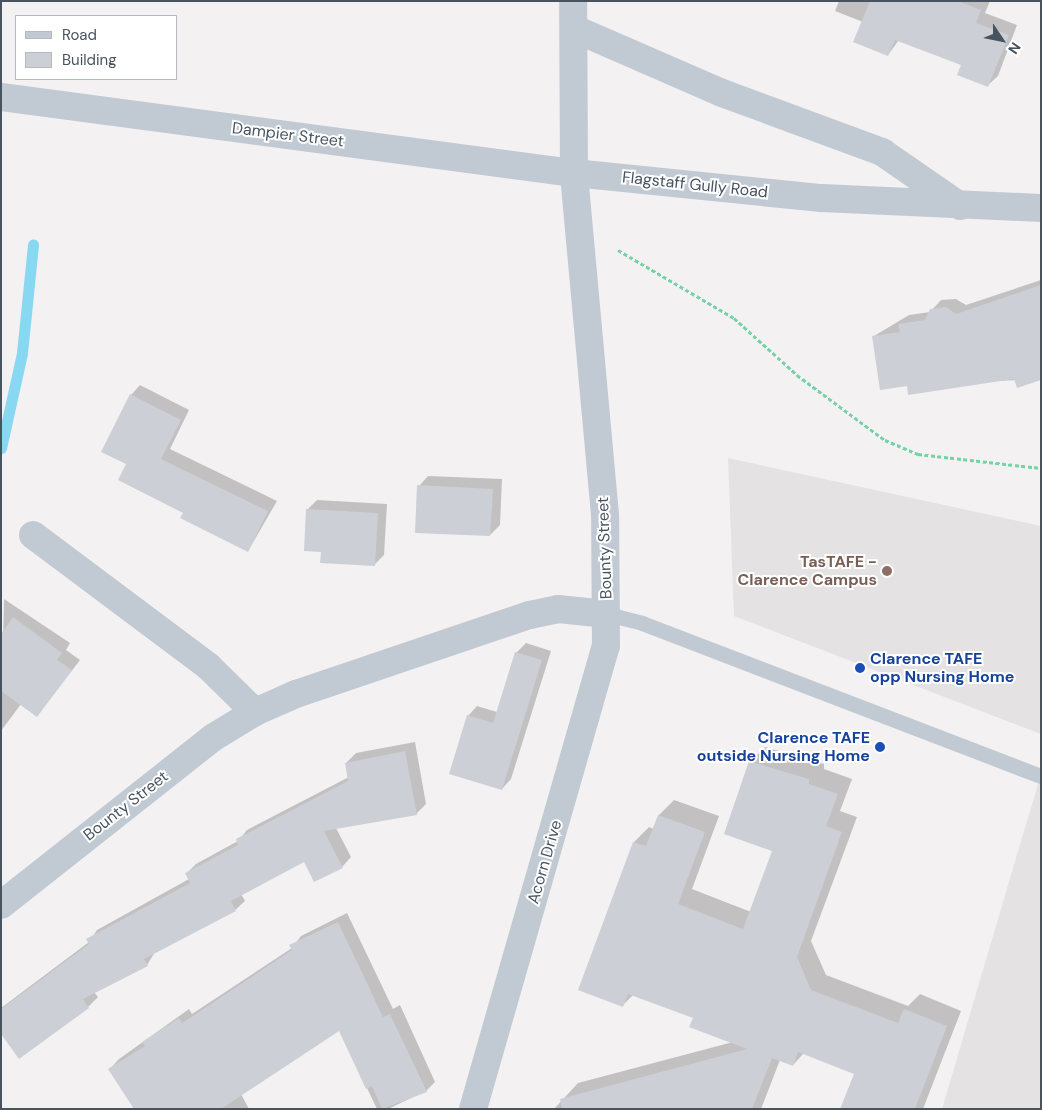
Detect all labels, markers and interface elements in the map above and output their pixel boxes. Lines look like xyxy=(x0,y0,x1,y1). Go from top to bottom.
legend xyxy=(15,15,178,80)
north arrow xyxy=(977,15,1027,65)
text: Road xyxy=(62,25,97,45)
text: N xyxy=(1004,39,1025,58)
text: Building xyxy=(62,50,117,70)
street label: Dampier Street xyxy=(231,119,345,151)
street label: Flagstaff Gully Road xyxy=(621,168,769,202)
street label: Bounty Street xyxy=(594,497,616,599)
place label: TasTAFE - Clarence Campus xyxy=(737,552,877,590)
marker: TasTAFE - Clarence Campus xyxy=(881,565,893,577)
place label: Clarence TAFE opp Nursing Home xyxy=(870,649,1014,687)
marker: Clarence TAFE opp Nursing Home xyxy=(854,662,866,674)
place label: Clarence TAFE outside Nursing Home xyxy=(697,728,870,766)
marker: Clarence TAFE outside Nursing Home xyxy=(874,741,886,753)
street label: Bounty Street xyxy=(80,767,172,845)
street label: Acorn Drive xyxy=(524,818,566,906)

